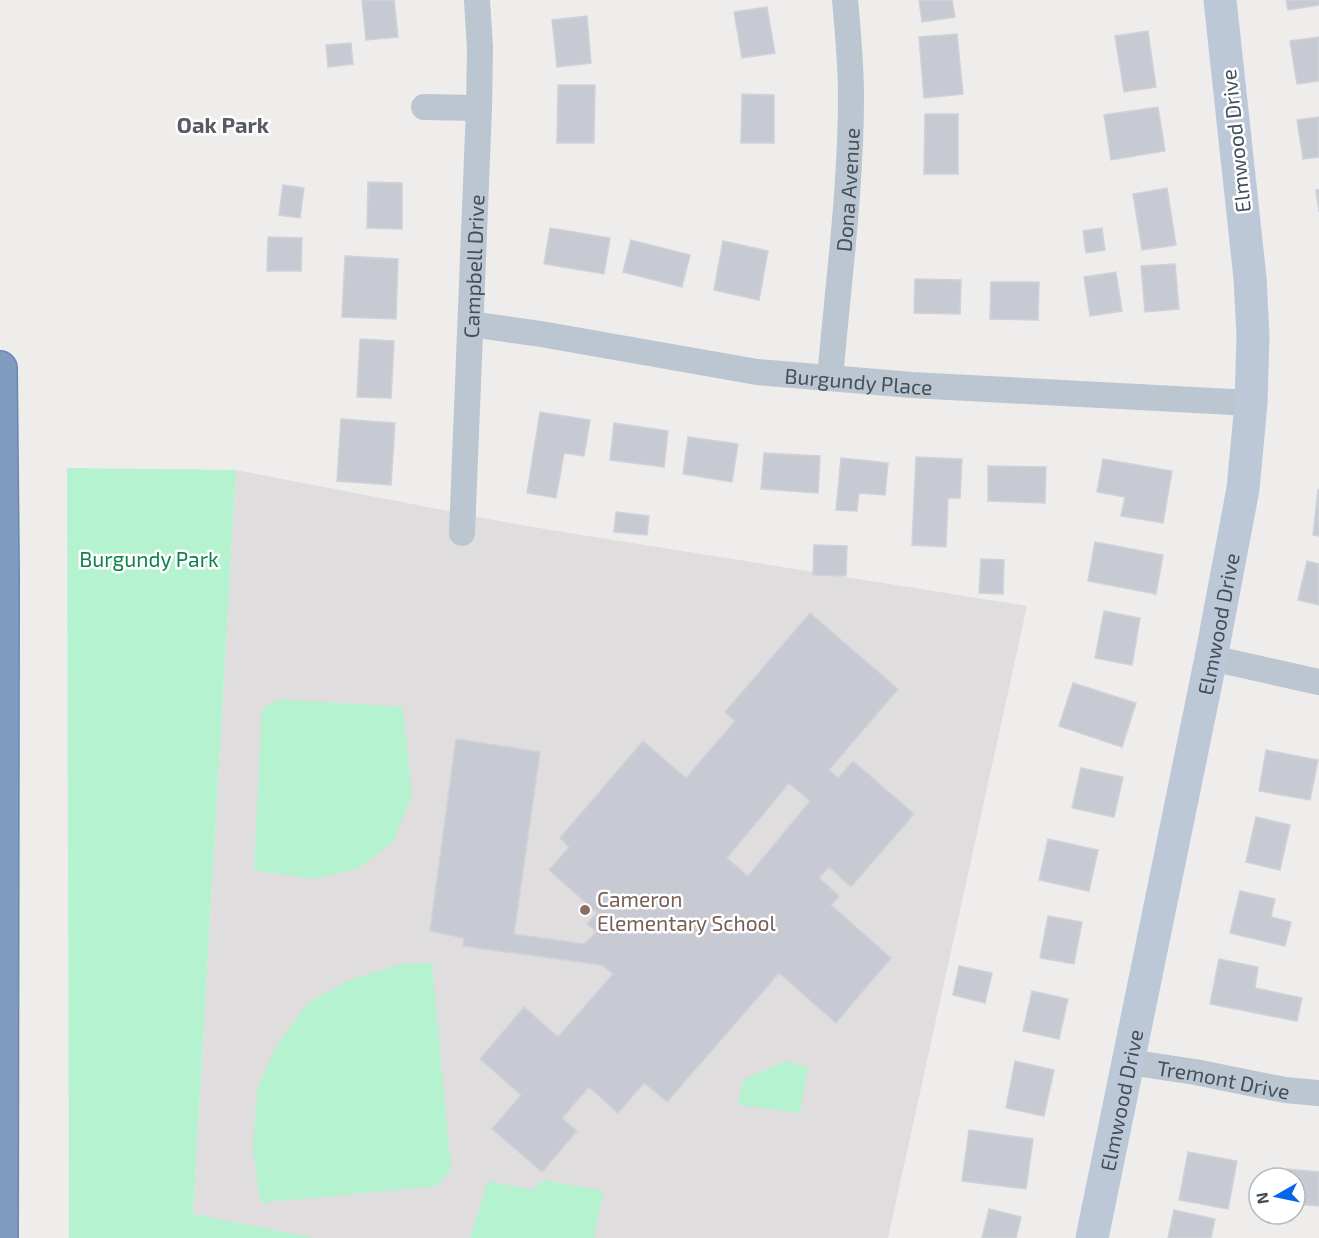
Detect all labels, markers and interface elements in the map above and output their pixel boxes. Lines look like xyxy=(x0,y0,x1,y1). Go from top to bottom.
street label: Elmwood Drive xyxy=(1215,68,1255,214)
district label: Oak Park xyxy=(177,111,270,137)
street label: Dona Avenue xyxy=(830,127,863,253)
street label: Campbell Drive xyxy=(457,194,488,339)
street label: Burgundy Place xyxy=(784,362,933,399)
park label: Burgundy Park xyxy=(79,546,219,571)
street label: Elmwood Drive xyxy=(1191,551,1243,697)
place label: Cameron Elementary School xyxy=(597,886,777,935)
marker: Cameron Elementary School xyxy=(578,903,592,917)
street label: Elmwood Drive xyxy=(1094,1027,1147,1173)
street label: Tremont Drive xyxy=(1155,1054,1292,1103)
north arrow xyxy=(1247,1166,1307,1226)
text: N xyxy=(1251,1191,1272,1206)

